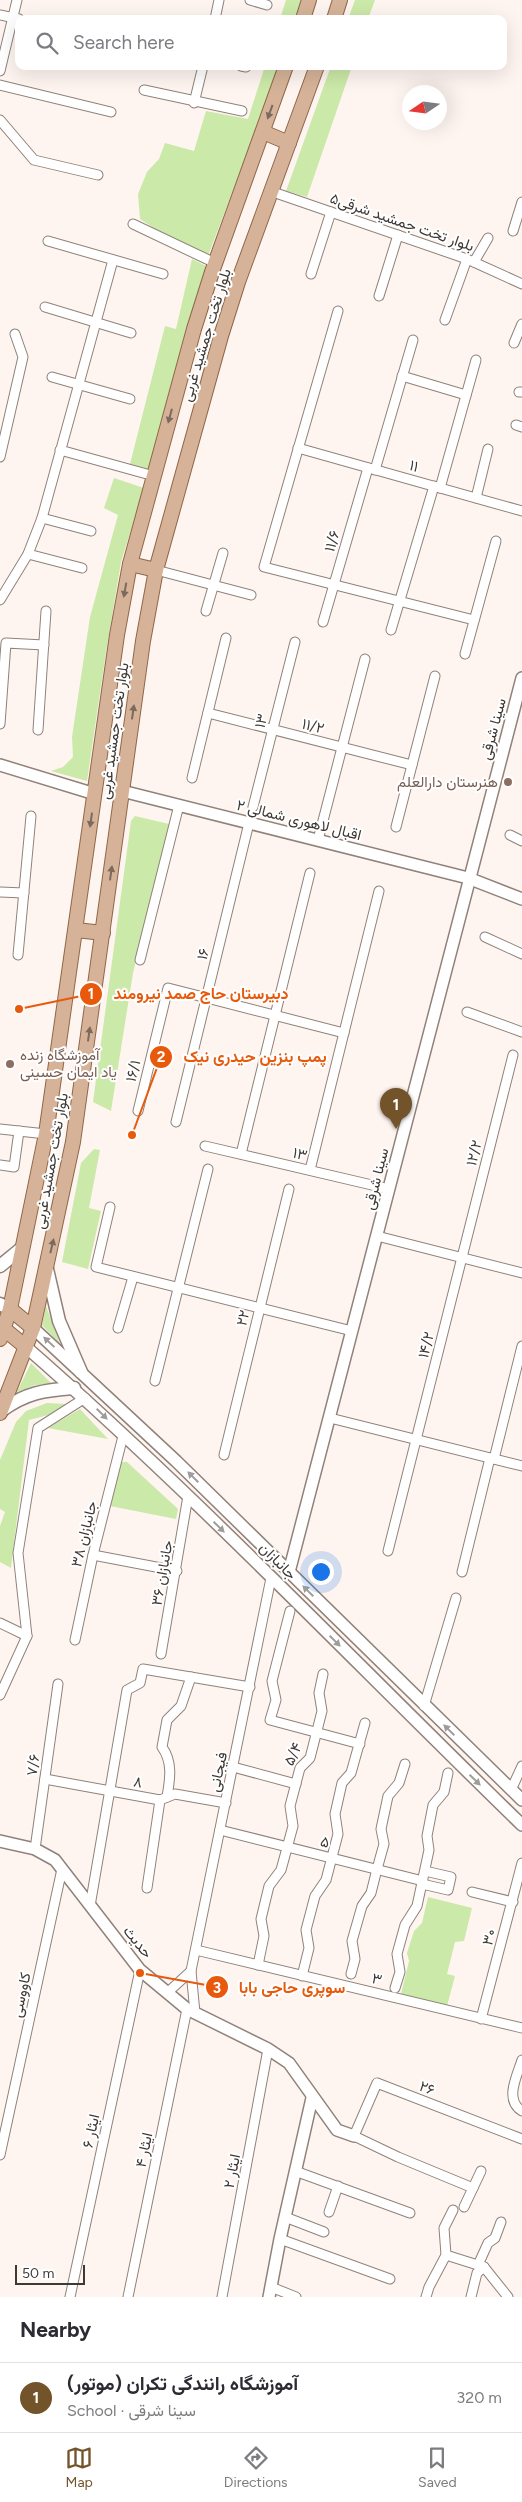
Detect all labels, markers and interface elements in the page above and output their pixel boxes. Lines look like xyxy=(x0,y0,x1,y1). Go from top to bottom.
search box xyxy=(15,15,507,70)
icon: search xyxy=(33,29,61,57)
text: Search here xyxy=(73,31,175,54)
north arrow xyxy=(402,85,447,130)
one-way arrow xyxy=(266,105,274,120)
street label: بلوار تخت جمشید شرقی۵ xyxy=(327,189,476,256)
street label: بلوار تخت جمشید غربی xyxy=(177,266,236,404)
one-way arrow xyxy=(166,408,174,424)
street label: ۱۱ xyxy=(407,456,421,476)
street label: ۱۱/۶ xyxy=(320,528,344,554)
one-way arrow xyxy=(121,583,129,598)
street label: بلوار تخت جمشید غربی xyxy=(95,661,133,801)
street label: سینا شرقی xyxy=(476,696,511,762)
one-way arrow xyxy=(129,704,137,720)
street label: ۱۳ xyxy=(251,712,271,730)
street label: ۱۱/۲ xyxy=(300,715,326,737)
place label: هنرستان دارالعلم xyxy=(397,773,498,792)
marker: هنرستان دارالعلم xyxy=(502,776,514,788)
street label: اقبال لاهوری شمالی ۲ xyxy=(235,796,363,845)
one-way arrow xyxy=(87,813,95,829)
one-way arrow xyxy=(107,865,115,881)
street label: ۱۶ xyxy=(193,946,213,962)
callout: دبیرستان حاج صمد نیرومند xyxy=(79,978,299,1009)
text: دبیرستان حاج صمد نیرومند xyxy=(113,984,289,1004)
text: 1 xyxy=(88,985,94,1003)
one-way arrow xyxy=(85,1026,93,1042)
callout: پمپ بنزین حیدری نیک xyxy=(148,1041,336,1072)
place label: آموزشگاه زنده یاد ایمان حسینی xyxy=(20,1046,117,1082)
text: پمپ بنزین حیدری نیک xyxy=(183,1047,327,1068)
text: 2 xyxy=(157,1048,166,1066)
marker: آموزشگاه زنده یاد ایمان حسینی xyxy=(4,1058,16,1070)
street label: ۱۶/۱ xyxy=(122,1058,144,1084)
pin: 1 xyxy=(380,1088,412,1129)
street label: بلوار تخت جمشید غربی xyxy=(30,1092,73,1231)
street label: ۱۲/۲ xyxy=(462,1138,486,1168)
street label: ۱۳ xyxy=(291,1144,309,1164)
street label: سینا شرقی xyxy=(360,1146,393,1212)
one-way arrow xyxy=(48,1239,56,1254)
street label: ۲۲ xyxy=(232,1308,254,1328)
street label: ۱۴/۲ xyxy=(414,1330,438,1360)
one-way arrow xyxy=(43,1336,55,1348)
one-way arrow xyxy=(96,1408,108,1420)
one-way arrow xyxy=(187,1471,199,1483)
street label: ۳۸ جانبازان xyxy=(67,1499,101,1569)
one-way arrow xyxy=(213,1520,225,1532)
street label: ۳۶ جانبازان xyxy=(147,1539,177,1607)
street label: جانبازان xyxy=(256,1539,300,1583)
your location xyxy=(308,1559,334,1585)
one-way arrow xyxy=(302,1586,314,1598)
one-way arrow xyxy=(329,1635,341,1647)
one-way arrow xyxy=(443,1724,455,1736)
street label: ۵/۴ xyxy=(280,1739,306,1768)
street label: فیجانی xyxy=(205,1750,232,1794)
street label: ۷/۶ xyxy=(23,1753,43,1777)
street label: ۸ xyxy=(132,1772,144,1792)
one-way arrow xyxy=(469,1774,481,1786)
street label: ۵ xyxy=(319,1832,332,1852)
street label: حدیث xyxy=(119,1922,157,1962)
street label: ۳۰ xyxy=(478,1927,500,1947)
street label: ۳ xyxy=(370,1969,384,1989)
street label: کاووسی xyxy=(7,1971,36,2019)
callout: سوپری حاجی بابا xyxy=(204,1972,356,2003)
text: سوپری حاجی بابا xyxy=(239,1978,345,1999)
text: 3 xyxy=(213,1979,221,1997)
street label: ۲۶ xyxy=(417,2077,437,2099)
street label: ایثار ۶ xyxy=(79,2113,103,2149)
street label: ایثار ۴ xyxy=(132,2131,156,2169)
street label: ایثار ۲ xyxy=(220,2152,244,2190)
scale bar xyxy=(15,2262,85,2285)
text: 50 m xyxy=(22,2265,54,2282)
text: Nearby xyxy=(20,2317,91,2342)
text: آموزشگاه رانندگی تکران (موتور) xyxy=(67,2372,298,2395)
text: 1 xyxy=(33,2388,39,2407)
text: 320 m xyxy=(457,2388,502,2407)
text: School · سینا شرقی xyxy=(67,2401,196,2420)
tab: Map xyxy=(65,2444,93,2491)
tab: Directions xyxy=(224,2444,288,2491)
tab: Saved xyxy=(418,2444,457,2491)

